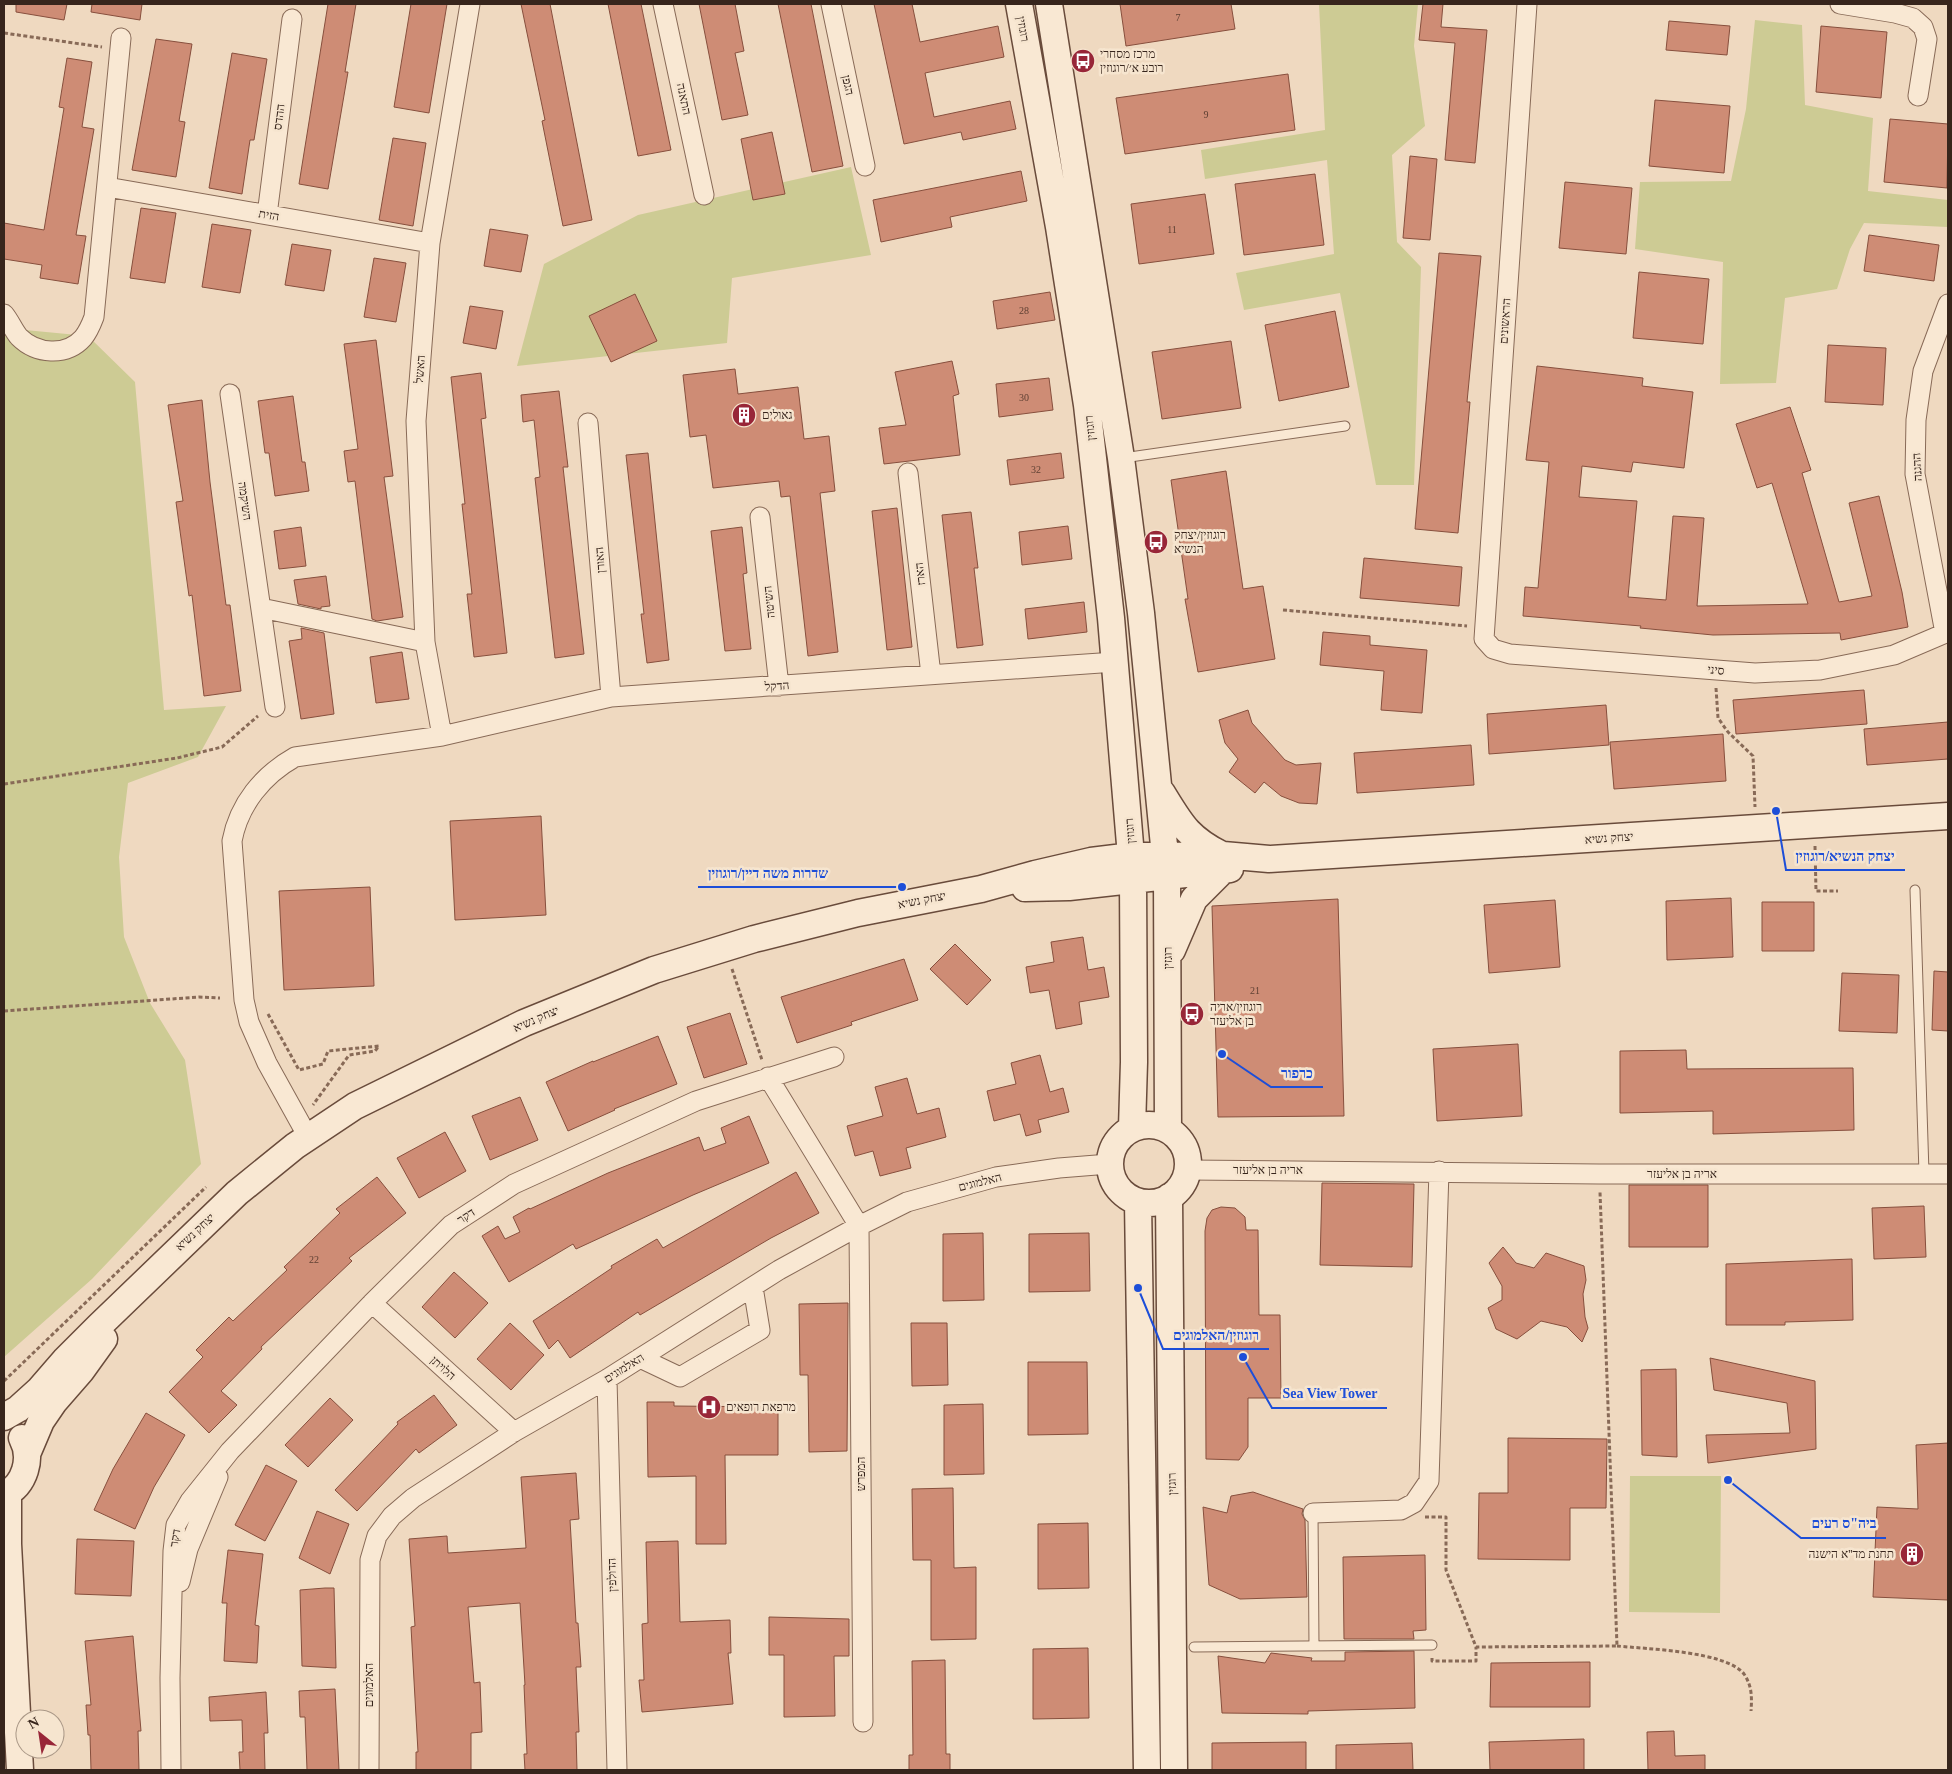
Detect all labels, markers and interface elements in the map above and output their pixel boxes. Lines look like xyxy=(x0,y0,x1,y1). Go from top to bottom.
house number: 7 xyxy=(1176,12,1181,23)
street label: רוגוזין xyxy=(1014,15,1032,43)
place label: מרכז מסחרי רובע א׳/רוגוזין xyxy=(1100,47,1163,75)
bus stop icon: מרכז מסחרי רובע א׳/רוגוזין xyxy=(1070,48,1096,74)
street label: הגפן xyxy=(839,74,857,96)
street label: התאנה xyxy=(674,82,694,116)
street label: ההדס xyxy=(270,103,288,131)
house number: 9 xyxy=(1204,109,1209,120)
street label: הזית xyxy=(258,206,281,224)
house number: 11 xyxy=(1167,224,1177,235)
street label: הראשונים xyxy=(1496,297,1514,344)
house number: 28 xyxy=(1019,305,1029,316)
street label: האשל xyxy=(412,354,428,385)
house number: 30 xyxy=(1019,392,1029,403)
building icon: גאולים xyxy=(731,402,757,428)
place label: גאולים xyxy=(762,408,793,422)
street label: רוגוזין xyxy=(1082,415,1098,441)
street label: ההגנה xyxy=(1909,452,1925,482)
house number: 32 xyxy=(1031,464,1041,475)
street label: השיקמה xyxy=(235,481,255,521)
place label: רוגוזין/יצחק הנשיא xyxy=(1174,528,1226,556)
bus stop icon: רוגוזין/יצחק הנשיא xyxy=(1143,529,1169,555)
street label: האורן xyxy=(592,546,608,574)
street label: הארז xyxy=(912,561,928,586)
street label: השיטה xyxy=(760,585,778,619)
street label: סיני xyxy=(1707,662,1725,678)
street label: הדקל xyxy=(763,678,790,694)
street label: רוגוזין xyxy=(1122,818,1138,844)
street label: יצחק נשיא xyxy=(1584,829,1634,847)
callout: יצחק הנשיא/רוגוזין xyxy=(1786,841,1905,870)
text: יצחק הנשיא/רוגוזין xyxy=(1795,849,1895,864)
callout: שדרות משה דיין/רוגוזין xyxy=(698,858,838,887)
text: שדרות משה דיין/רוגוזין xyxy=(708,866,828,881)
street label: יצחק נשיא xyxy=(897,888,947,912)
street label: רוגזין xyxy=(1161,947,1175,969)
house number: 21 xyxy=(1250,985,1260,996)
place label: רוגוזין/אריה בן אליעזר xyxy=(1210,1000,1262,1028)
bus stop icon: רוגוזין/אריה בן אליעזר xyxy=(1179,1001,1205,1027)
street label: יצחק נשיא xyxy=(511,1003,561,1035)
callout: כרפור xyxy=(1271,1058,1323,1087)
text: כרפור xyxy=(1281,1066,1313,1081)
street label: אריה בן אליעזר xyxy=(1233,1163,1303,1177)
street label: אריה בן אליעזר xyxy=(1647,1167,1717,1181)
street label: האלמוגים xyxy=(957,1170,1003,1194)
street label: דקר xyxy=(455,1205,478,1227)
street label: יצחק נשיא xyxy=(172,1210,218,1254)
house number: 22 xyxy=(309,1254,319,1265)
callout: רוגוזין/האלמוגים xyxy=(1163,1320,1269,1349)
text: רוגוזין/האלמוגים xyxy=(1173,1328,1259,1343)
street label: האלמוגים xyxy=(601,1350,647,1386)
street label: הלויתן xyxy=(427,1353,459,1383)
callout: Sea View Tower xyxy=(1272,1379,1387,1408)
text: Sea View Tower xyxy=(1283,1386,1377,1401)
hospital icon: מרפאת רופאים xyxy=(696,1394,722,1420)
place label: מרפאת רופאים xyxy=(726,1400,796,1414)
street label: המפרש xyxy=(854,1457,868,1491)
street label: רוגזין xyxy=(1165,1473,1179,1495)
callout: ביה"ס רעים xyxy=(1801,1509,1886,1538)
text: ביה"ס רעים xyxy=(1812,1516,1877,1531)
street label: דקר xyxy=(167,1528,183,1548)
building icon: תחנת מד''א הישנה xyxy=(1899,1541,1925,1567)
place label: תחנת מד''א הישנה xyxy=(1809,1547,1894,1561)
street label: הדולפין xyxy=(604,1558,620,1592)
street label: האלמוגים xyxy=(362,1663,376,1707)
north arrow xyxy=(15,1709,65,1759)
text: N xyxy=(26,1714,42,1732)

